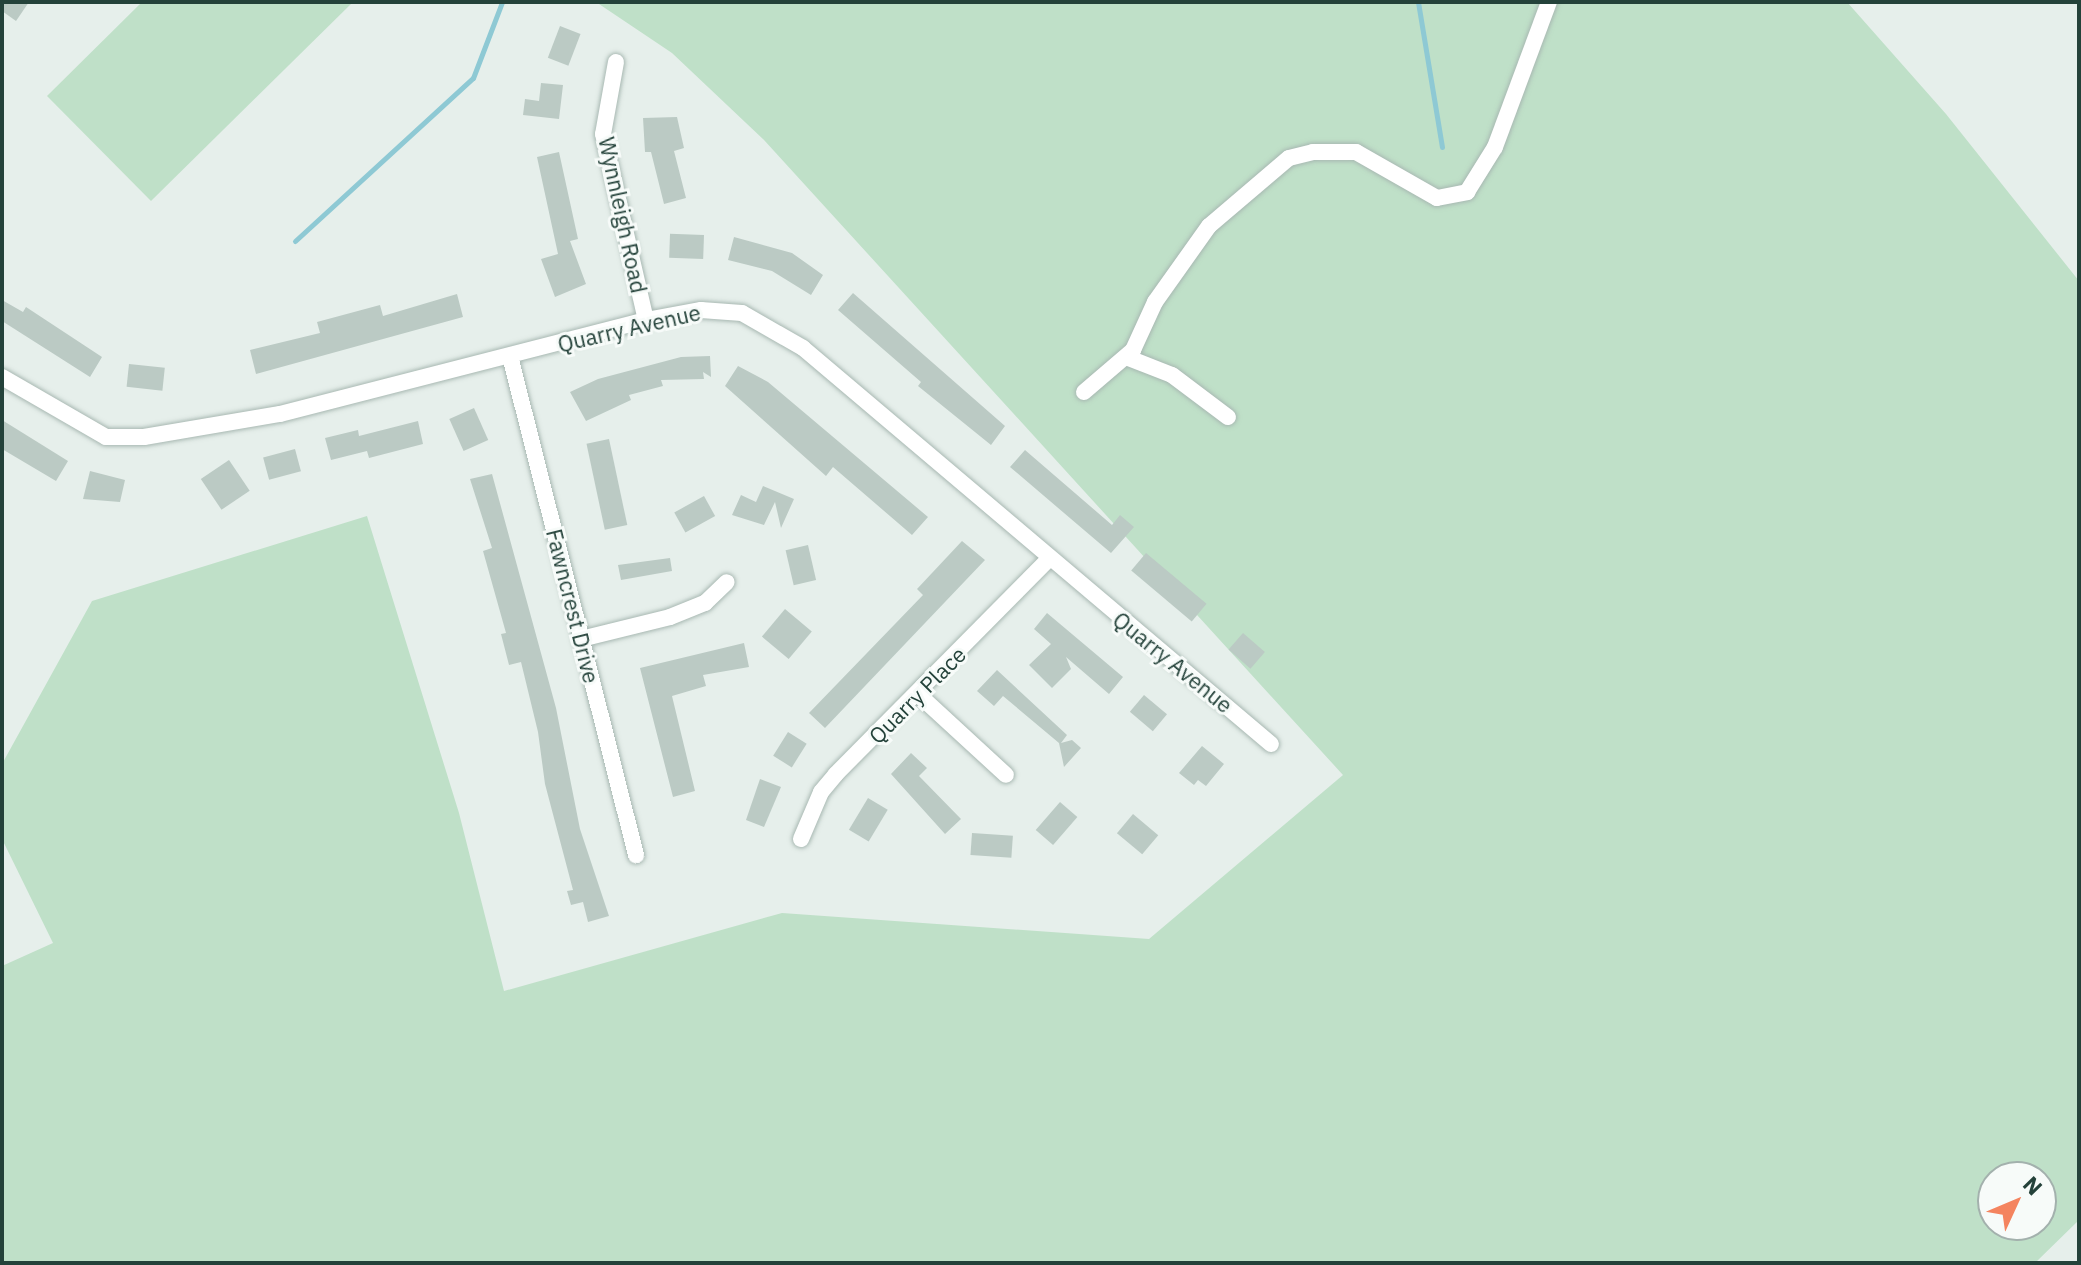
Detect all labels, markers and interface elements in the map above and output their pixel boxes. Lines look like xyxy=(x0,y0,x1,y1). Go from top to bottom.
street label: Wynnleigh Road xyxy=(594,134,652,296)
street label: Quarry Avenue xyxy=(555,299,703,357)
street label: Fawncrest Drive xyxy=(541,526,605,686)
street label: Quarry Avenue xyxy=(1108,606,1238,718)
street label: Quarry Place xyxy=(863,641,971,749)
north arrow xyxy=(1977,1161,2057,1241)
text: N xyxy=(2017,1170,2049,1201)

